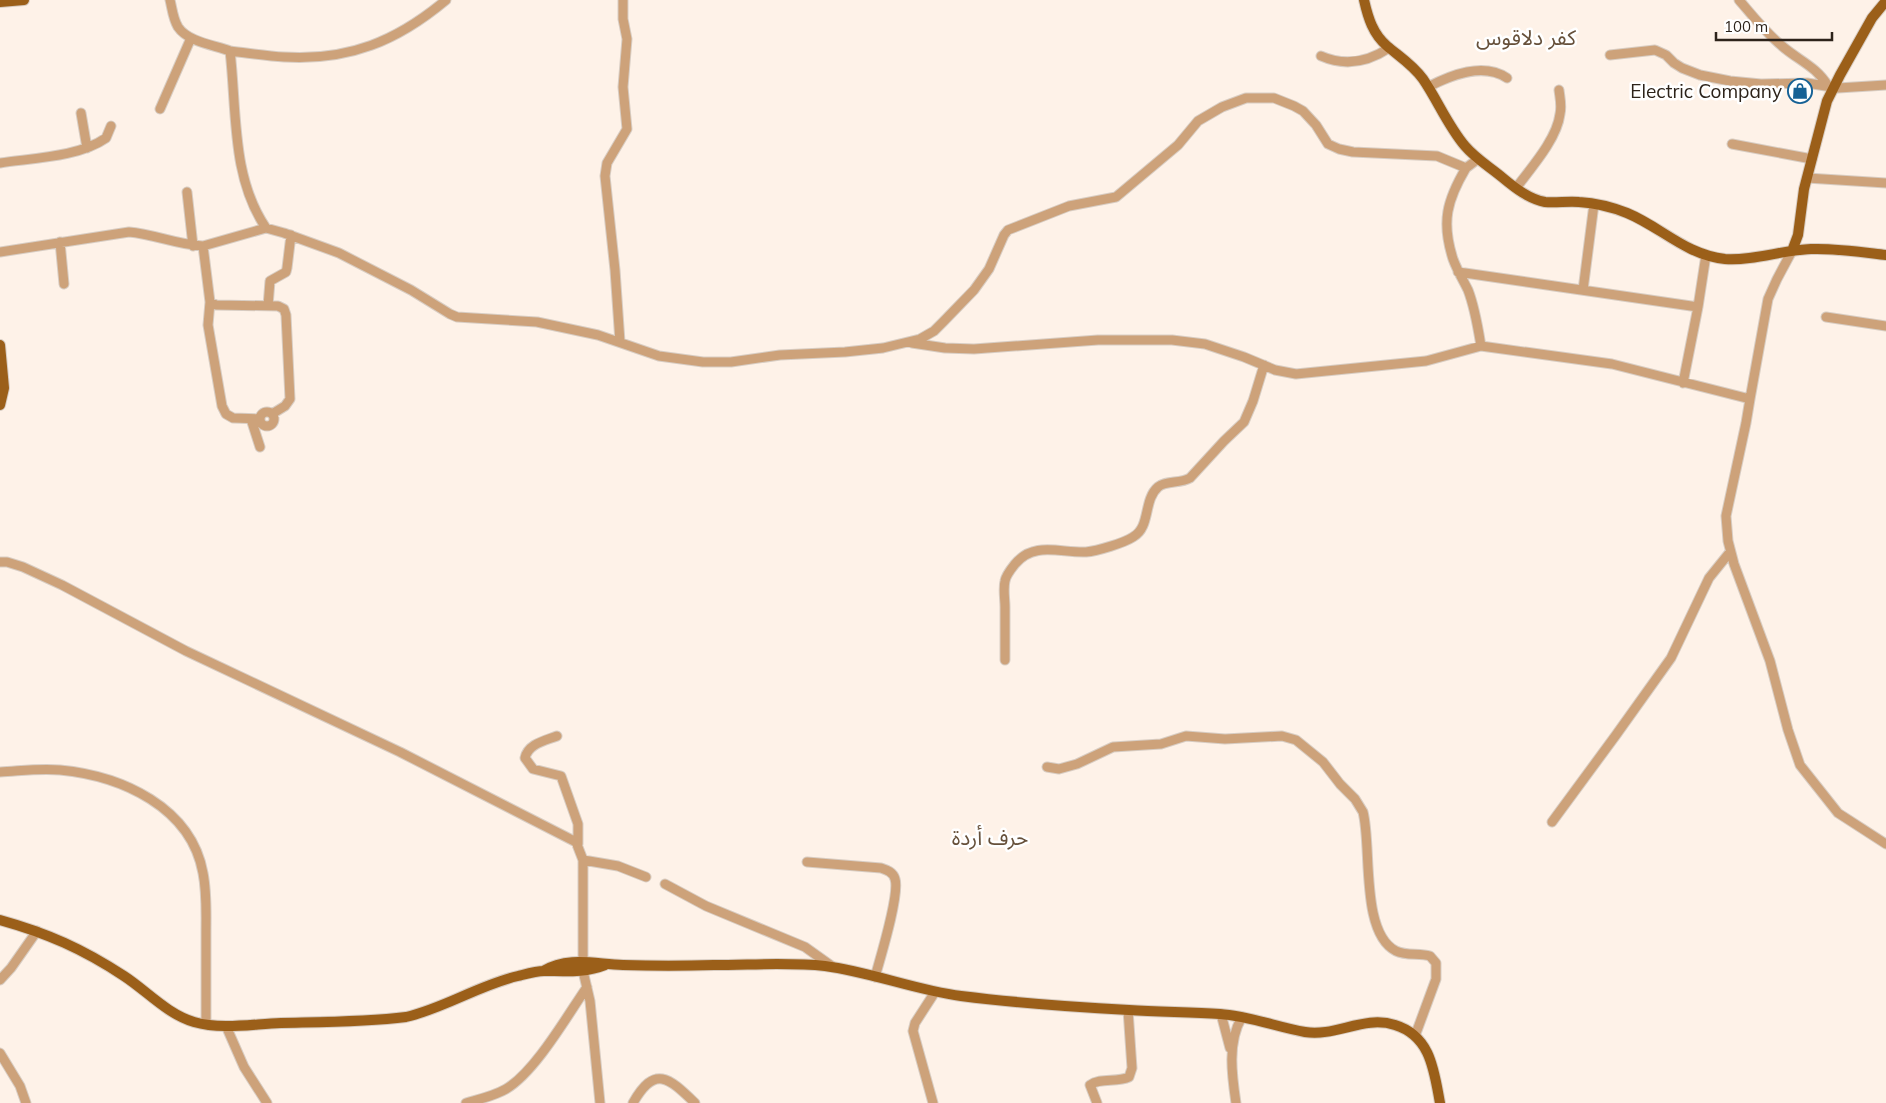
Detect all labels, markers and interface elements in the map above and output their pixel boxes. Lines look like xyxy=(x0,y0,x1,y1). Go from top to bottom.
scale bar xyxy=(1716,10,1832,42)
text: 100 m xyxy=(1724,17,1768,36)
district label: كفر دلاقوس xyxy=(1476,24,1576,50)
shop icon: Electric Company xyxy=(1787,78,1813,104)
place label: Electric Company xyxy=(1630,79,1782,103)
district label: حرف أردة xyxy=(952,824,1028,850)

